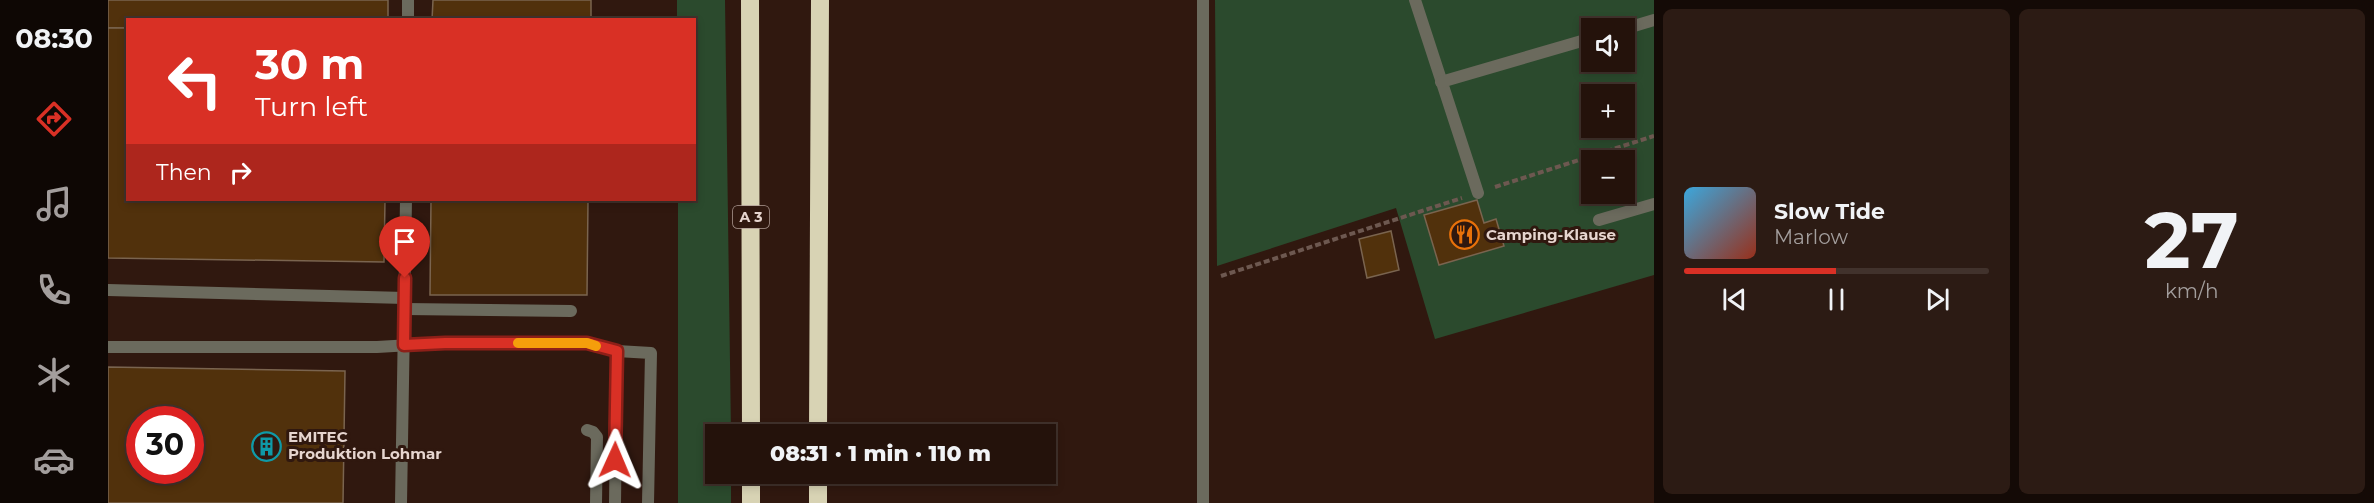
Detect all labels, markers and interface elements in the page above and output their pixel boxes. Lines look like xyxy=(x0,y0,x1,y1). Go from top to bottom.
map controls xyxy=(1581,18,1635,204)
button: sound xyxy=(1581,18,1635,72)
text: 08:30 xyxy=(15,22,93,55)
text: 30 m xyxy=(255,38,364,90)
icon: left xyxy=(156,42,234,120)
button: + xyxy=(1581,84,1635,138)
text: Turn left xyxy=(255,90,368,123)
icon: directions xyxy=(33,98,75,140)
button: − xyxy=(1581,150,1635,204)
icon: right xyxy=(224,156,257,189)
text: Then xyxy=(156,159,212,186)
icon: music xyxy=(33,183,75,225)
text: 27 xyxy=(2145,192,2239,288)
text: Slow Tide xyxy=(1774,198,1885,225)
road number: A 3 xyxy=(733,206,769,228)
pin xyxy=(379,216,430,278)
restaurant icon: Camping-Klause xyxy=(1449,219,1481,251)
icon: arrive xyxy=(388,225,421,258)
place label: Camping-Klause xyxy=(1486,225,1616,244)
text: Marlow xyxy=(1774,225,1848,249)
icon: phone xyxy=(33,269,75,311)
text: km/h xyxy=(2165,279,2218,303)
icon: previous xyxy=(1718,283,1751,316)
icon: pause xyxy=(1820,283,1853,316)
icon: next xyxy=(1921,283,1954,316)
icon: climate xyxy=(33,354,75,396)
speed limit sign: 30 xyxy=(126,406,204,484)
place label: EMITEC Produktion Lohmar xyxy=(288,427,442,463)
position arrow xyxy=(583,428,647,492)
building icon: EMITEC Produktion Lohmar xyxy=(251,430,283,462)
icon: car xyxy=(33,439,75,481)
text: 08:31 · 1 min · 110 m xyxy=(770,440,991,467)

